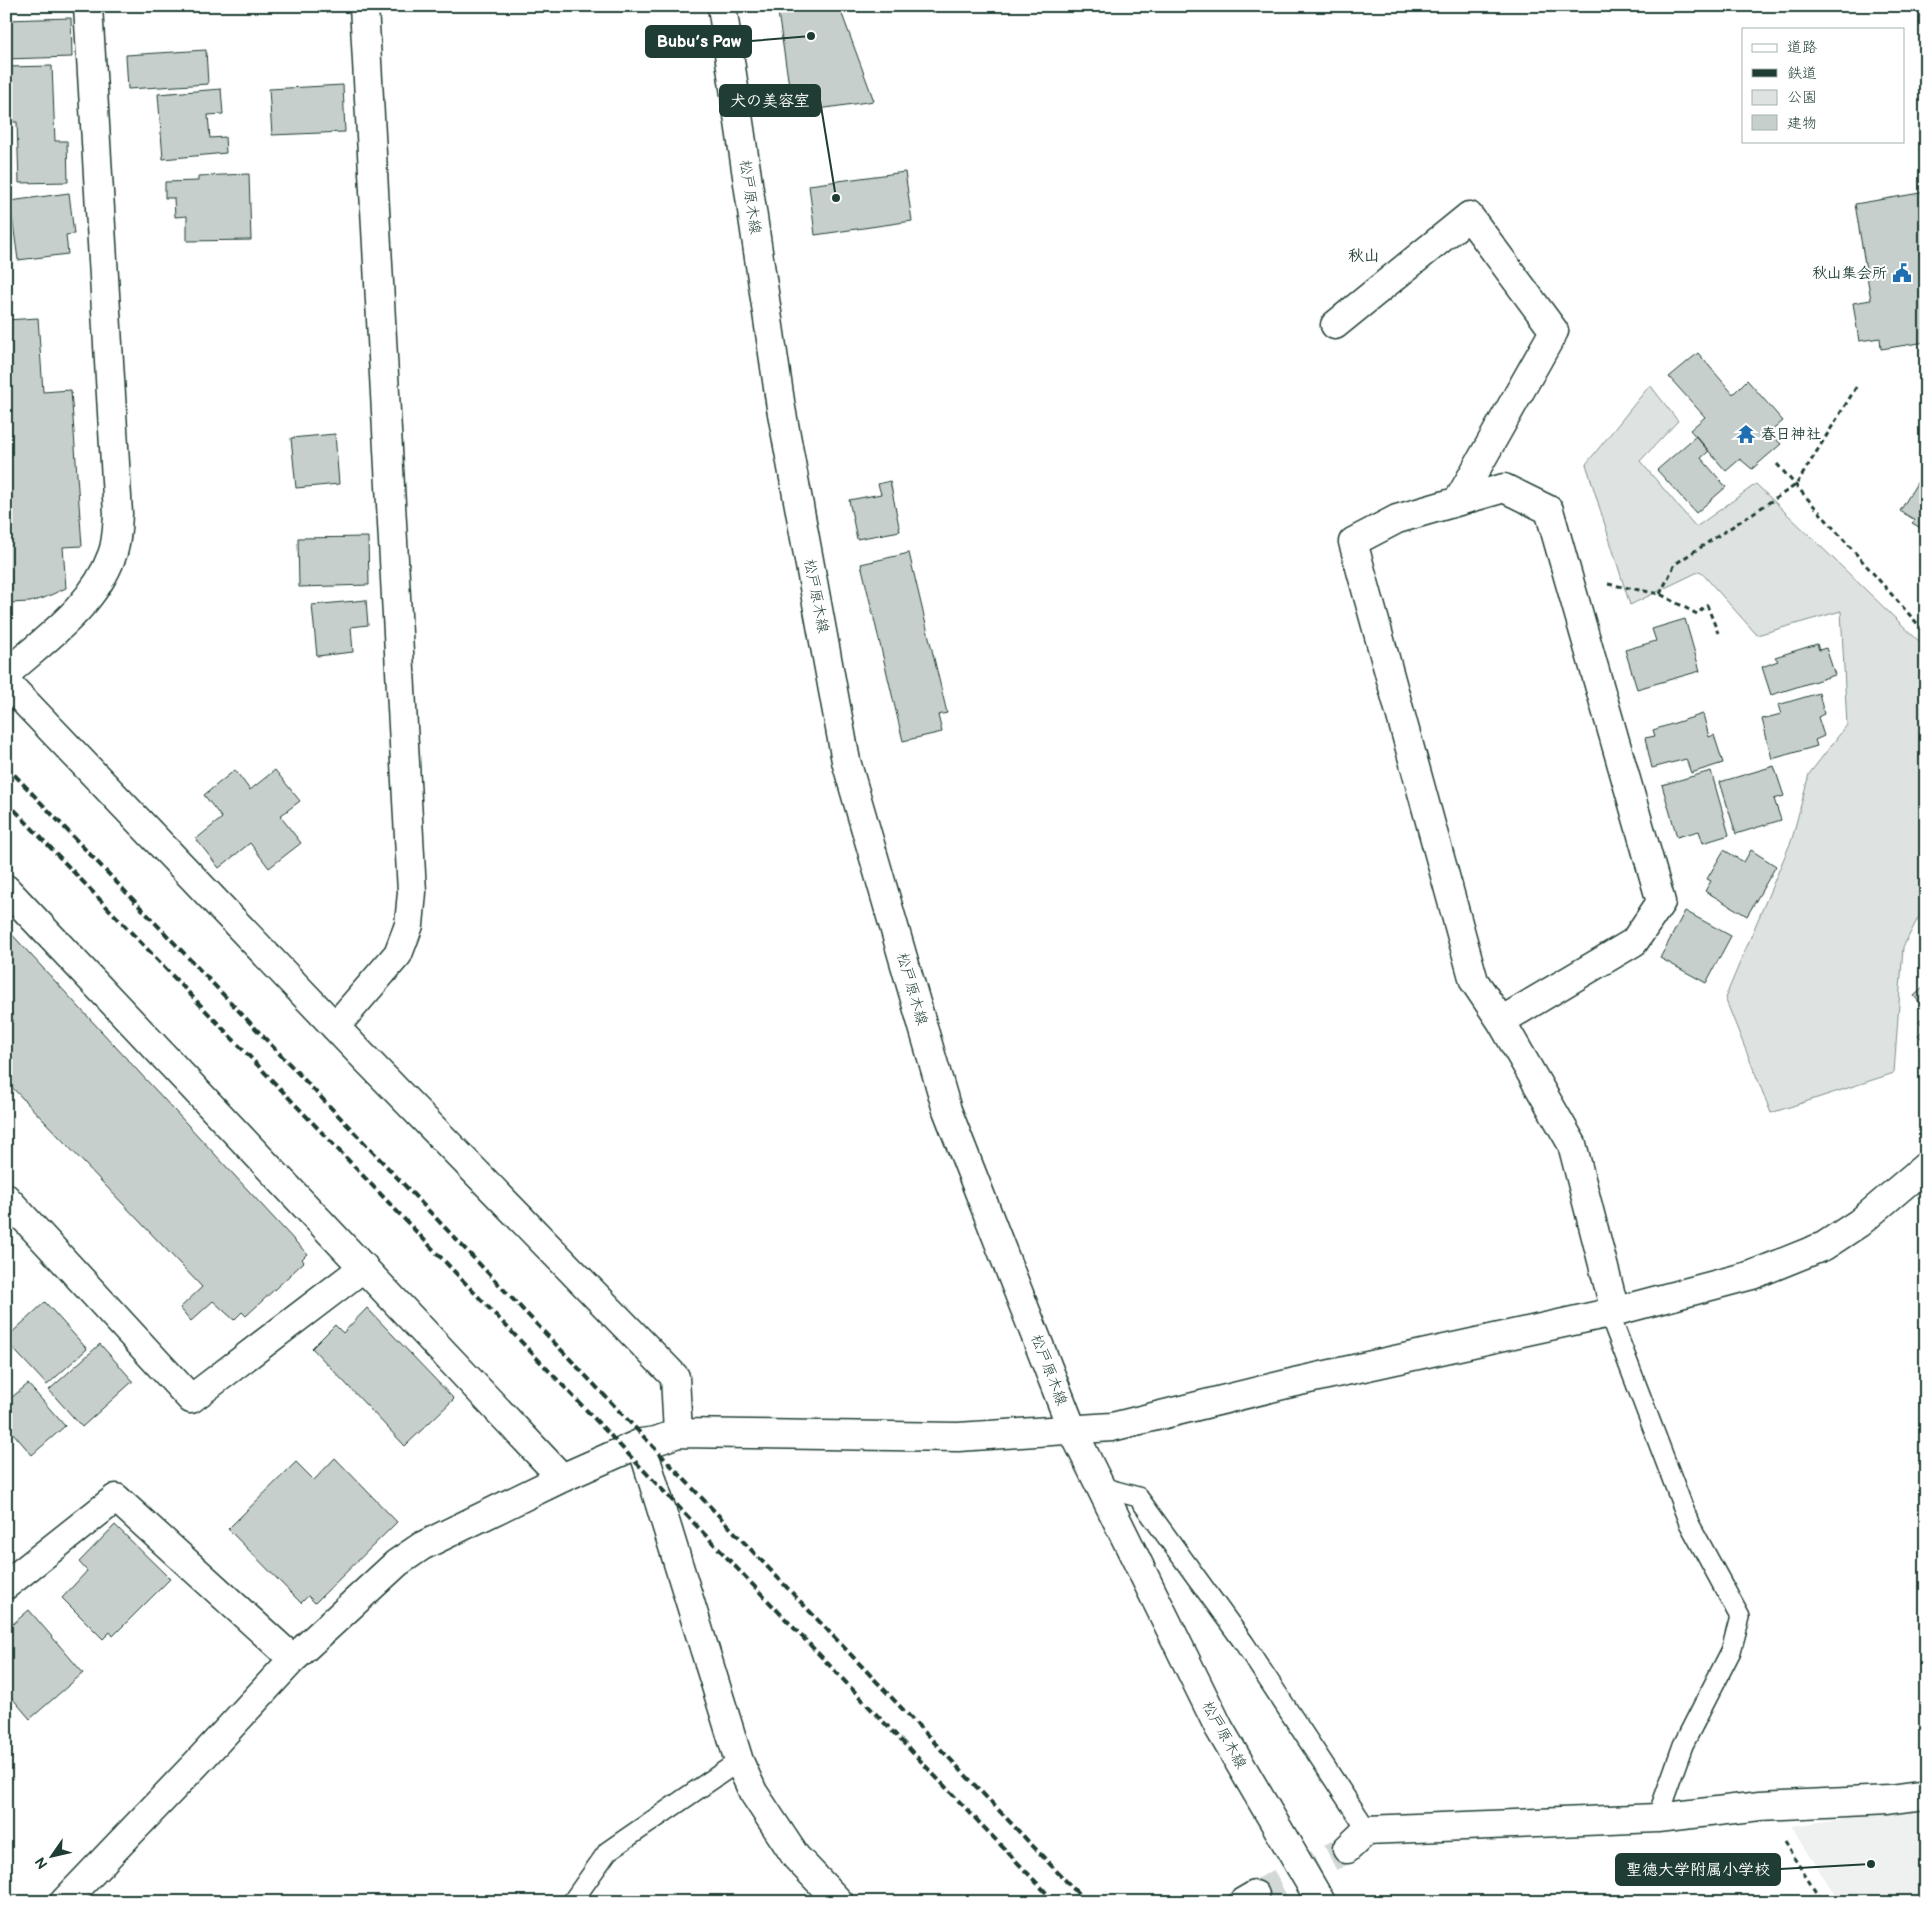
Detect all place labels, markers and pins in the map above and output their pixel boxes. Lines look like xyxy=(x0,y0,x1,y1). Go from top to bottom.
callout: Bubu’s Paw xyxy=(646,26,751,57)
callout: 犬の美容室 xyxy=(720,85,820,116)
public building icon: 秋山集会所 xyxy=(1891,262,1913,284)
place label: 秋山集会所 xyxy=(1812,264,1887,283)
temple icon: 春日神社 xyxy=(1735,423,1757,445)
place label: 春日神社 xyxy=(1761,425,1821,444)
callout: 聖徳大学附属小学校 xyxy=(1616,1854,1780,1885)

